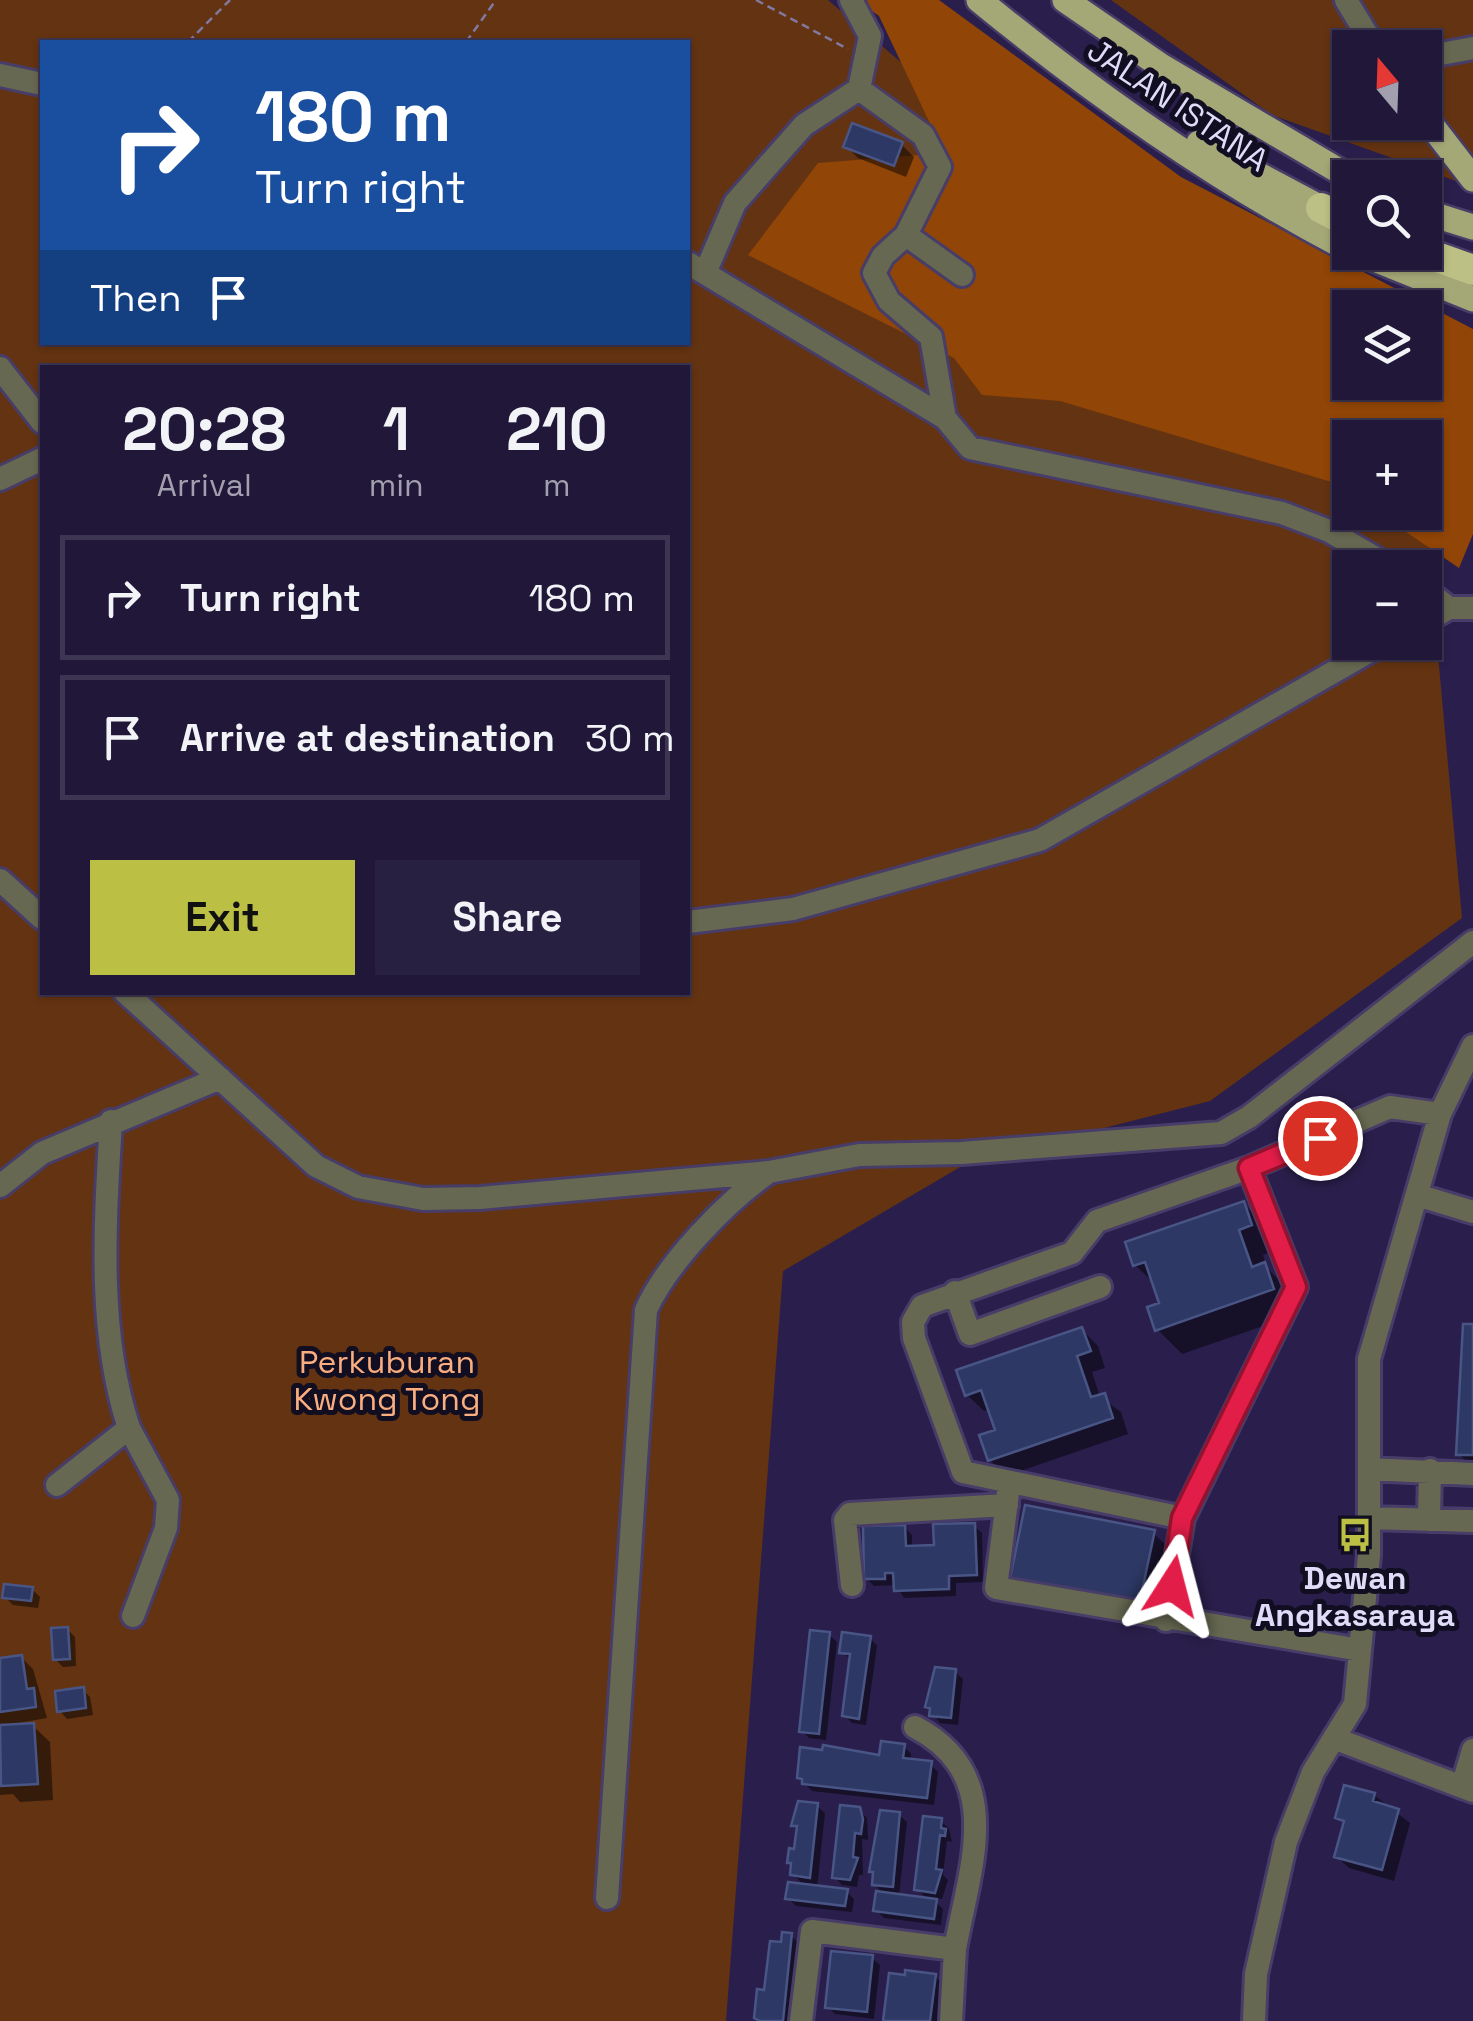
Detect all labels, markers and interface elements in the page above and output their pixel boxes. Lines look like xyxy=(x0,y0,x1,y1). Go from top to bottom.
street label: JALAN ISTANA xyxy=(1080,30,1276,180)
north arrow xyxy=(1332,30,1442,140)
map controls xyxy=(1332,30,1442,660)
text: 180 m xyxy=(255,72,452,161)
icon: right xyxy=(90,80,220,210)
text: Turn right xyxy=(255,159,466,216)
button: search xyxy=(1332,160,1442,270)
icon: arrive xyxy=(201,270,256,325)
text: Then xyxy=(90,274,181,322)
button: layers xyxy=(1332,290,1442,400)
text: 20:28 xyxy=(122,391,286,468)
text: 1 xyxy=(383,391,410,468)
text: 210 xyxy=(506,391,608,468)
button: + xyxy=(1332,420,1442,530)
text: Arrival xyxy=(157,465,252,505)
text: min xyxy=(369,465,424,505)
text: m xyxy=(543,465,571,505)
button: − xyxy=(1332,550,1442,660)
icon: right xyxy=(95,570,150,625)
text: Turn right xyxy=(180,574,361,622)
text: 180 m xyxy=(529,574,635,622)
icon: arrive xyxy=(95,710,150,765)
text: Arrive at destination xyxy=(180,714,555,762)
text: 30 m xyxy=(585,714,675,762)
button: Exit xyxy=(90,860,355,975)
button: Share xyxy=(375,860,640,975)
pin xyxy=(1278,1096,1363,1181)
icon: arrive xyxy=(1293,1111,1348,1166)
park label: Perkuburan Kwong Tong xyxy=(293,1342,481,1419)
bus stop icon: Dewan Angkasaraya xyxy=(1336,1516,1374,1554)
position arrow xyxy=(1120,1534,1224,1638)
place label: Dewan Angkasaraya xyxy=(1255,1558,1455,1635)

